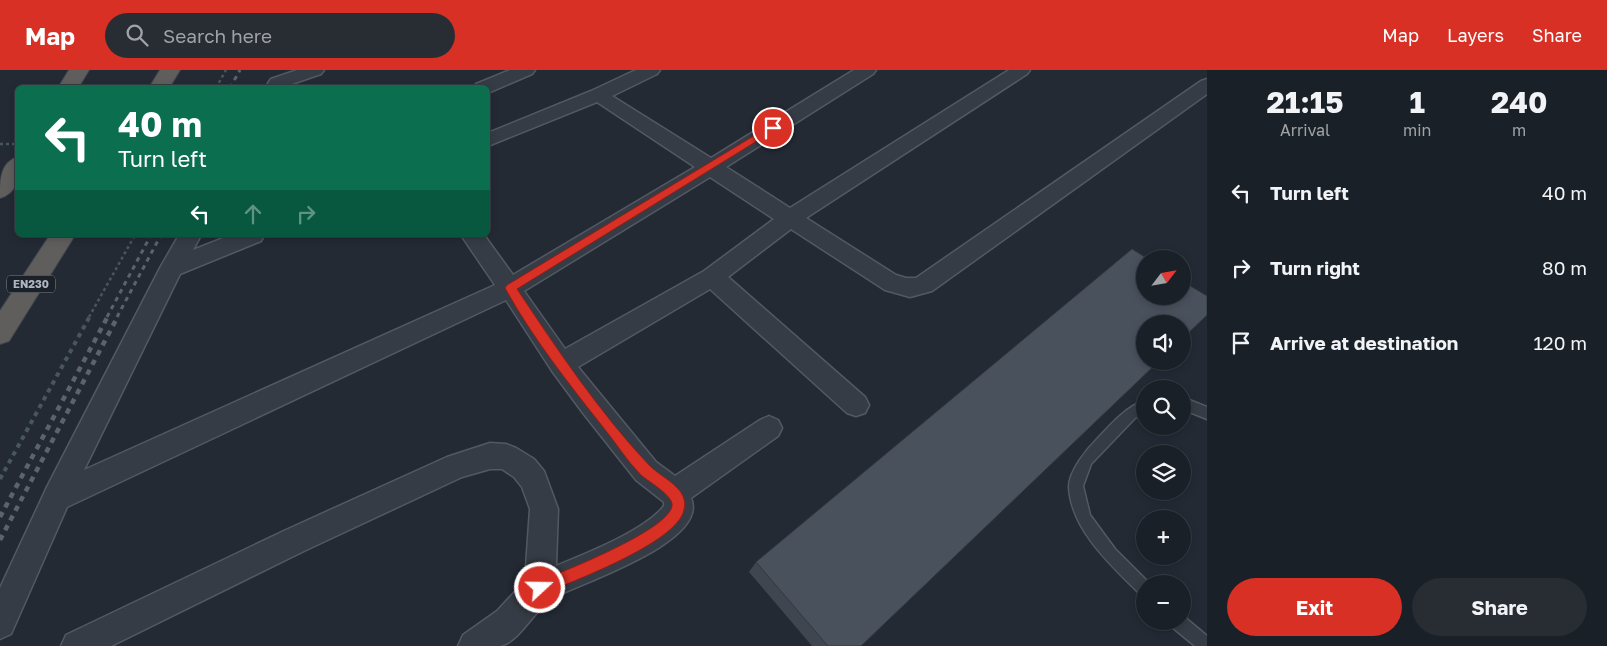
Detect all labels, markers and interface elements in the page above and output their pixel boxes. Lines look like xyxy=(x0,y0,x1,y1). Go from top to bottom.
search box xyxy=(105,13,455,58)
text: Map xyxy=(25,21,75,50)
icon: search xyxy=(123,21,151,49)
text: Search here xyxy=(163,24,272,47)
text: Map xyxy=(1382,24,1419,46)
text: Layers xyxy=(1447,24,1504,46)
text: Share xyxy=(1532,24,1582,46)
text: 21:15 xyxy=(1267,84,1344,120)
text: 1 xyxy=(1410,84,1425,120)
text: 240 xyxy=(1491,84,1547,120)
text: 40 m xyxy=(118,103,202,145)
icon: left xyxy=(35,105,100,170)
pin xyxy=(752,107,794,149)
icon: arrive xyxy=(759,114,787,142)
text: Arrival xyxy=(1280,120,1330,140)
text: min xyxy=(1403,120,1431,140)
text: m xyxy=(1512,120,1526,140)
text: Turn left xyxy=(118,145,207,172)
icon: left xyxy=(1227,179,1255,207)
text: Turn left xyxy=(1270,181,1349,204)
text: 40 m xyxy=(1542,181,1587,204)
icon: left xyxy=(186,200,214,228)
icon: ahead xyxy=(239,200,267,228)
icon: right xyxy=(292,200,320,228)
north arrow xyxy=(1136,250,1191,305)
map controls xyxy=(1136,250,1191,630)
icon: right xyxy=(1227,254,1255,282)
text: Turn right xyxy=(1270,256,1360,279)
text: 80 m xyxy=(1542,256,1587,279)
road number: EN230 xyxy=(7,275,55,292)
button: sound xyxy=(1136,315,1191,370)
icon: arrive xyxy=(1227,329,1255,357)
text: Arrive at destination xyxy=(1270,331,1458,354)
text: 120 m xyxy=(1533,331,1587,354)
button: search xyxy=(1136,380,1191,435)
button: layers xyxy=(1136,445,1191,500)
button: + xyxy=(1136,510,1191,565)
position arrow xyxy=(513,561,565,613)
button: − xyxy=(1136,575,1191,630)
button: Exit xyxy=(1227,578,1402,636)
button: Share xyxy=(1412,578,1587,636)

